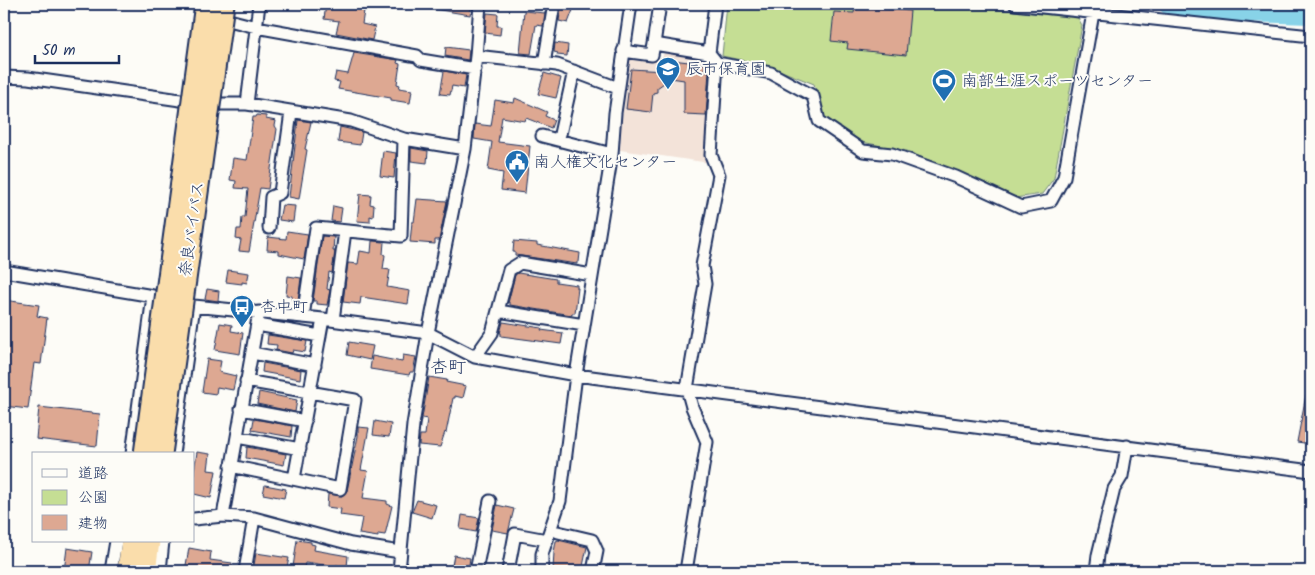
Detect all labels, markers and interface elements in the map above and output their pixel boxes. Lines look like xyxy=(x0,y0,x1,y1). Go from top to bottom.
scale bar xyxy=(35,32,119,64)
text: 50 m xyxy=(42,39,76,63)
school or university icon: 辰市保育園 xyxy=(655,56,681,90)
place label: 辰市保育園 xyxy=(686,57,766,82)
sports icon: 南部生涯スポーツセンター xyxy=(931,68,957,102)
place label: 南部生涯スポーツセンター xyxy=(962,69,1153,94)
public building icon: 南人権文化センター xyxy=(504,149,530,183)
place label: 南人権文化センター xyxy=(534,150,677,175)
street label: 奈良バイパス xyxy=(173,180,211,278)
bus stop icon: 杏中町 xyxy=(229,294,255,328)
place label: 杏中町 xyxy=(260,295,308,320)
district label: 杏町 xyxy=(430,354,466,383)
legend xyxy=(32,452,195,542)
text: 道路 xyxy=(78,462,108,486)
text: 公園 xyxy=(78,486,108,510)
text: 建物 xyxy=(78,512,108,536)

